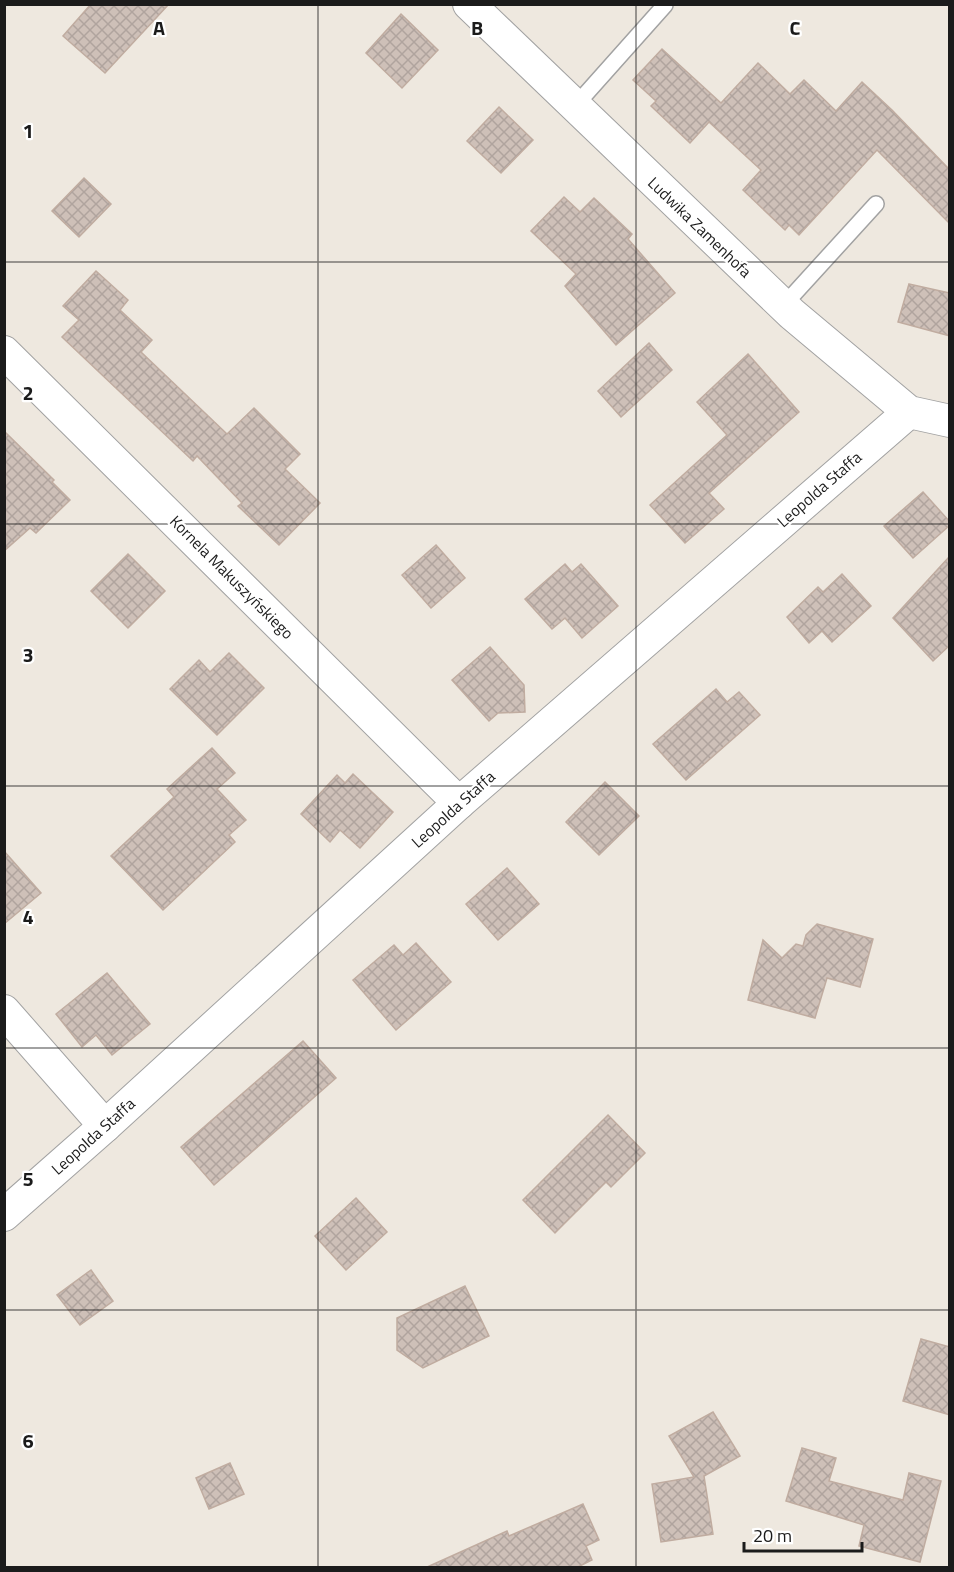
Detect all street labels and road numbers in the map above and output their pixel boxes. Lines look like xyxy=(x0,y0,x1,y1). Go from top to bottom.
street label: Ludwika Zamenhofa xyxy=(643,171,757,283)
street label: Leopolda Staffa xyxy=(771,445,867,533)
street label: Kornela Makuszyńskiego xyxy=(165,510,299,644)
street label: Leopolda Staffa xyxy=(406,765,500,853)
street label: Leopolda Staffa xyxy=(46,1092,140,1180)

